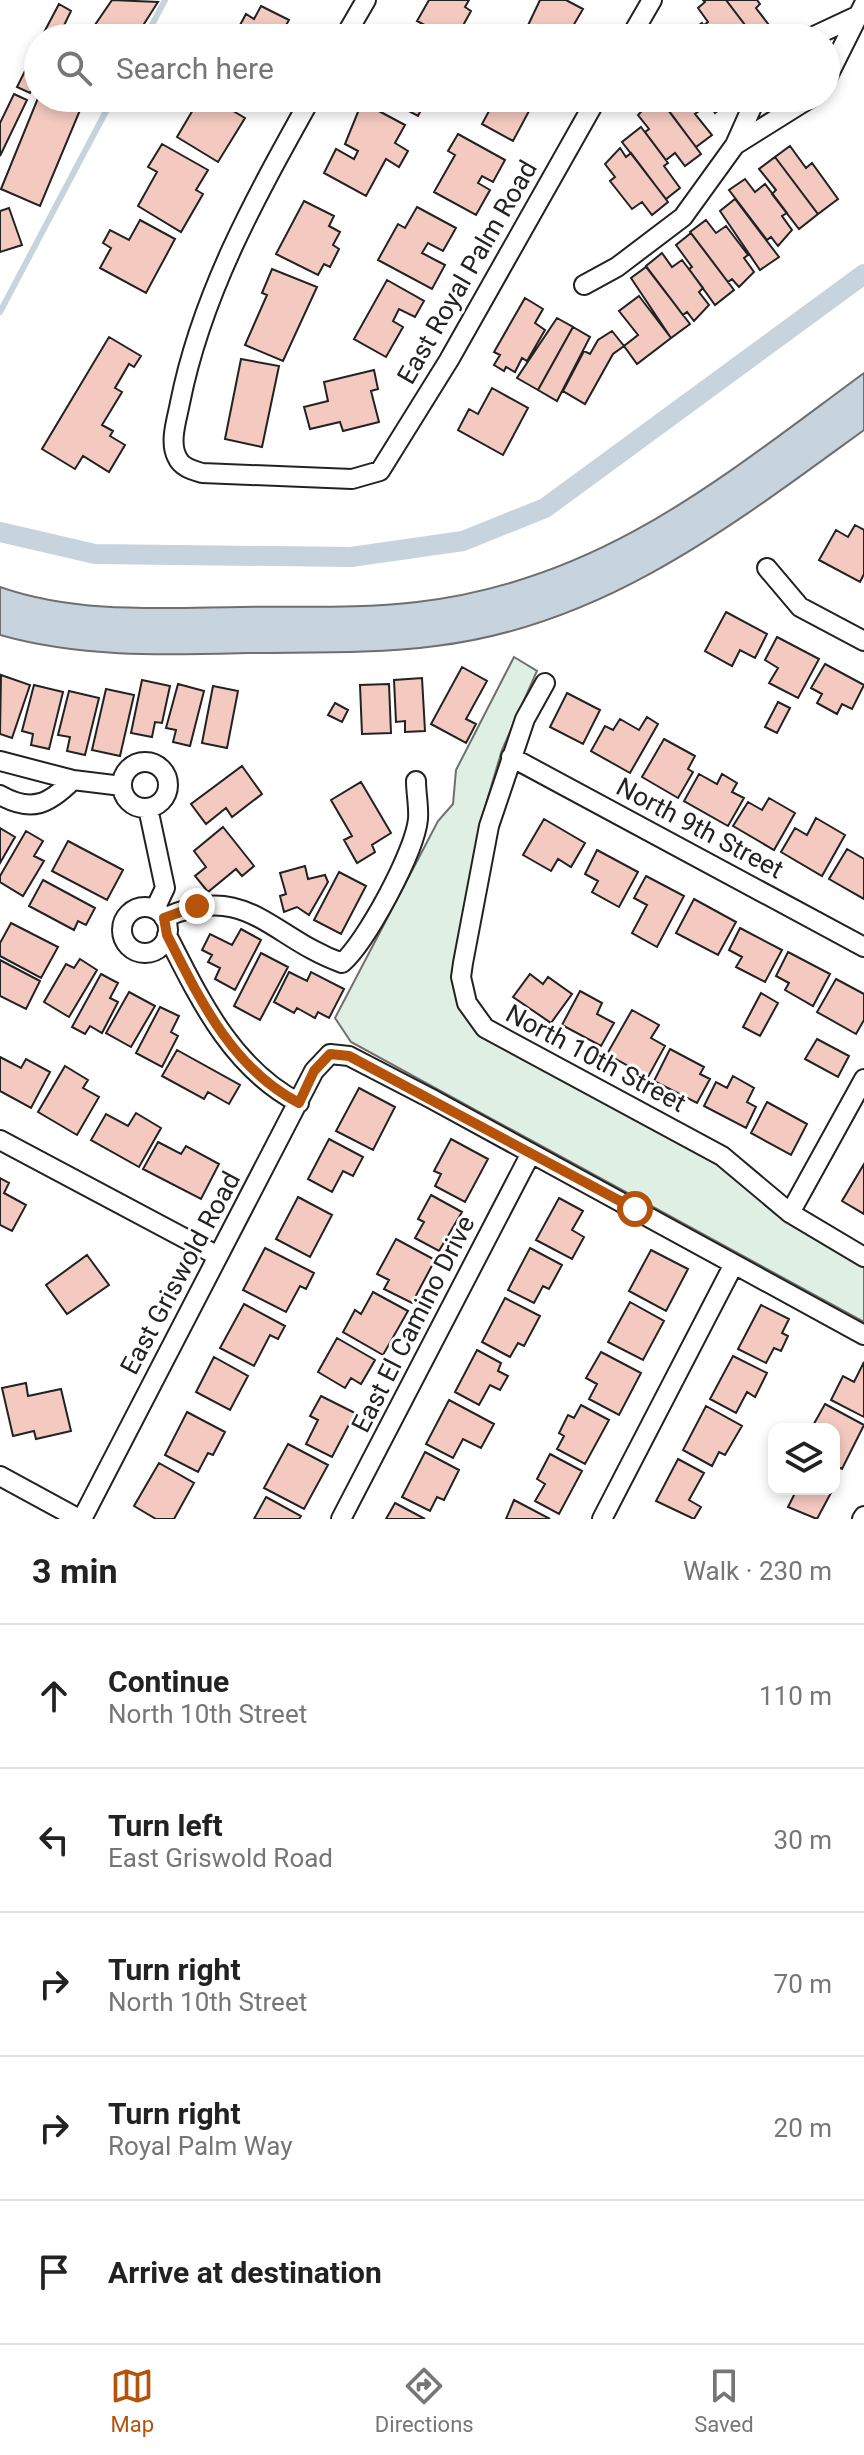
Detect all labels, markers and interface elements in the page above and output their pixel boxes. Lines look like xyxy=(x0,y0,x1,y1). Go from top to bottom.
search box xyxy=(24,24,840,112)
icon: search xyxy=(52,46,96,90)
text: Search here xyxy=(116,51,274,86)
street label: East Royal Palm Road xyxy=(391,155,543,389)
street label: North 9th Street xyxy=(611,771,789,885)
route end xyxy=(179,888,215,924)
street label: North 10th Street xyxy=(501,998,691,1118)
street label: East Griswold Road xyxy=(114,1167,246,1379)
route start xyxy=(617,1191,653,1227)
street label: East El Camino Drive xyxy=(345,1211,481,1437)
map controls xyxy=(768,1423,840,1495)
button: layers xyxy=(768,1423,840,1495)
text: 3 min xyxy=(32,1551,117,1591)
text: Walk · 230 m xyxy=(683,1556,832,1586)
text: Continue xyxy=(108,1664,229,1699)
icon: ahead xyxy=(32,1674,76,1718)
text: 110 m xyxy=(759,1681,832,1711)
text: North 10th Street xyxy=(108,1699,307,1729)
text: Turn left xyxy=(108,1808,223,1843)
icon: left xyxy=(32,1818,76,1862)
text: 30 m xyxy=(774,1825,832,1855)
text: East Griswold Road xyxy=(108,1843,333,1873)
text: Turn right xyxy=(108,1952,241,1987)
icon: right xyxy=(32,1962,76,2006)
text: 70 m xyxy=(774,1969,832,1999)
text: North 10th Street xyxy=(108,1987,307,2017)
text: Turn right xyxy=(108,2096,241,2131)
icon: right xyxy=(32,2106,76,2150)
text: 20 m xyxy=(774,2113,832,2143)
text: Royal Palm Way xyxy=(108,2131,293,2161)
icon: arrive xyxy=(32,2250,76,2294)
text: Arrive at destination xyxy=(108,2255,382,2290)
tab: Map xyxy=(110,2364,154,2437)
tab: Directions xyxy=(375,2364,474,2437)
tab: Saved xyxy=(694,2364,754,2437)

